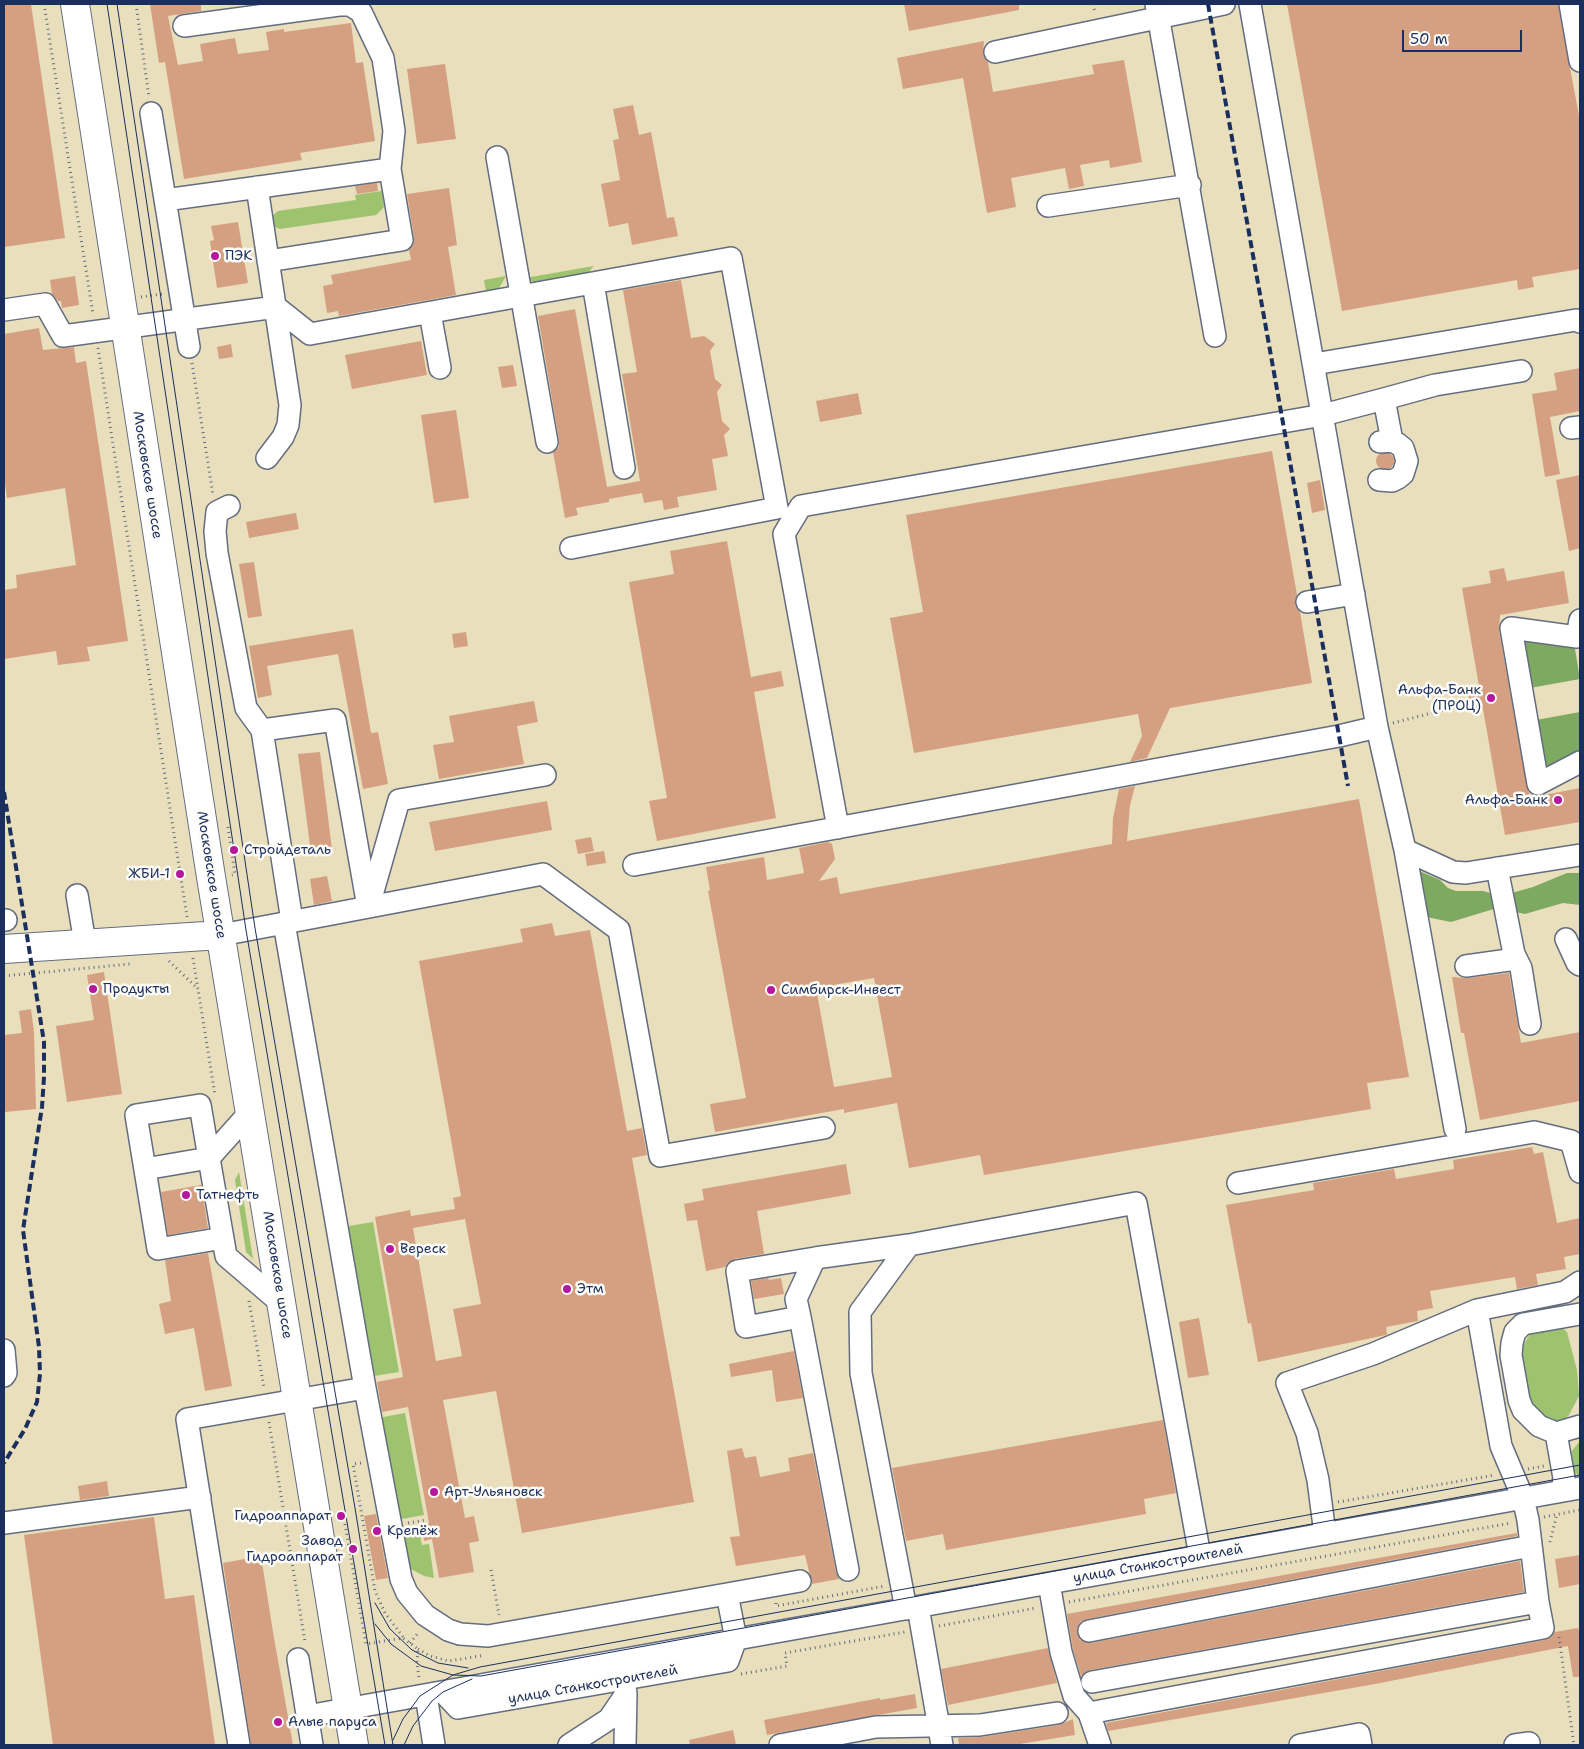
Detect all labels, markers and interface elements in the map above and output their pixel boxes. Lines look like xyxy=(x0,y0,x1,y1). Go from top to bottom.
scale bar xyxy=(1404,20,1524,52)
text: 50 m xyxy=(1410,29,1448,49)
place label: ПЭК xyxy=(225,248,252,264)
marker: ПЭК xyxy=(209,250,221,262)
street label: Московское шоссе xyxy=(129,410,165,540)
place label: Альфа-Банк (ПРОЦ) xyxy=(1398,682,1481,714)
marker: Альфа-Банк (ПРОЦ) xyxy=(1485,692,1497,704)
place label: Альфа-Банк xyxy=(1465,792,1548,808)
marker: Альфа-Банк xyxy=(1552,794,1564,806)
street label: Московское шоссе xyxy=(193,810,229,940)
place label: Стройдеталь xyxy=(244,842,331,858)
marker: Стройдеталь xyxy=(228,844,240,856)
place label: ЖБИ-1 xyxy=(128,866,170,882)
marker: ЖБИ-1 xyxy=(174,868,186,880)
place label: Продукты xyxy=(103,981,170,997)
place label: Симбирск-Инвест xyxy=(781,982,901,998)
marker: Продукты xyxy=(87,983,99,995)
marker: Симбирск-Инвест xyxy=(765,984,777,996)
place label: Татнефть xyxy=(196,1187,259,1203)
marker: Татнефть xyxy=(180,1189,192,1201)
street label: Московское шоссе xyxy=(259,1210,295,1340)
place label: Вереск xyxy=(400,1241,446,1257)
marker: Вереск xyxy=(384,1243,396,1255)
place label: Этм xyxy=(577,1281,604,1297)
marker: Этм xyxy=(561,1283,573,1295)
place label: Арт-Ульяновск xyxy=(444,1484,542,1500)
marker: Арт-Ульяновск xyxy=(428,1486,440,1498)
place label: Гидроаппарат xyxy=(234,1508,331,1524)
marker: Гидроаппарат xyxy=(335,1510,347,1522)
place label: Крепёж xyxy=(387,1523,438,1539)
marker: Крепёж xyxy=(371,1525,383,1537)
place label: Завод Гидроаппарат xyxy=(246,1533,343,1565)
street label: улица Станкостроителей xyxy=(1072,1541,1244,1587)
marker: Завод Гидроаппарат xyxy=(347,1543,359,1555)
street label: улица Станкостроителей xyxy=(507,1662,679,1708)
place label: Алые паруса xyxy=(288,1714,377,1730)
marker: Алые паруса xyxy=(272,1716,284,1728)

